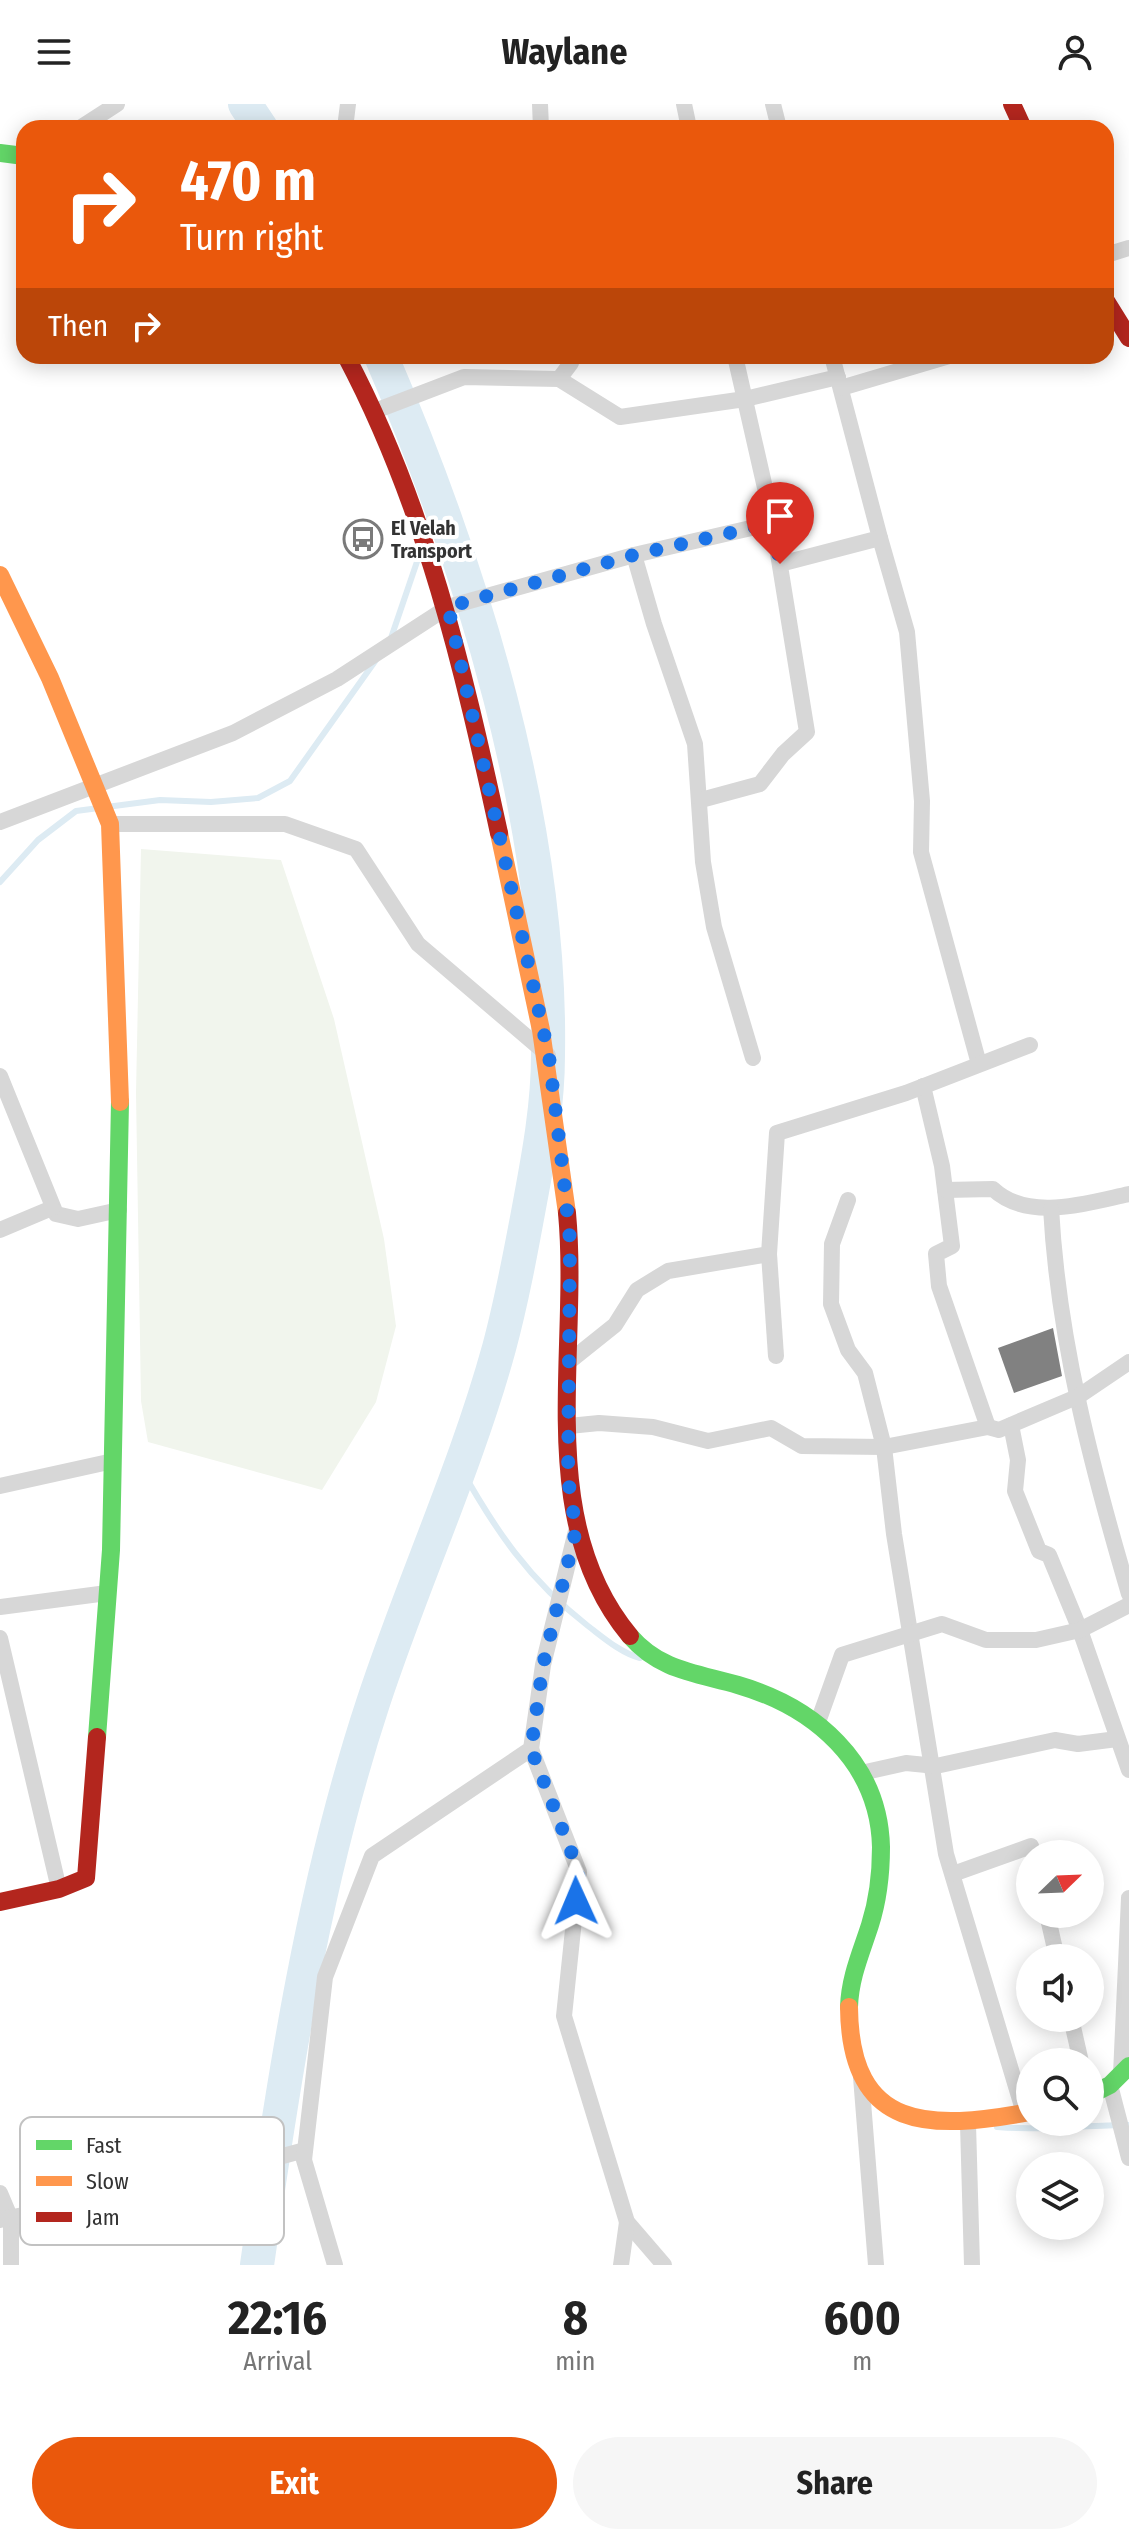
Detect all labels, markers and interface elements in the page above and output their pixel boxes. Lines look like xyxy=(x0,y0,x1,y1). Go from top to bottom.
icon: menu xyxy=(32,30,76,74)
text: Waylane xyxy=(502,30,627,74)
icon: person xyxy=(1053,30,1097,74)
text: 470 m xyxy=(180,148,316,215)
icon: right xyxy=(48,152,152,256)
text: Turn right xyxy=(180,216,323,260)
icon: right xyxy=(124,304,168,348)
text: Then xyxy=(48,308,108,344)
pin xyxy=(746,482,814,564)
icon: arrive xyxy=(758,494,802,538)
place label: El Velah Transport xyxy=(391,516,473,563)
bus stop icon: El Velah Transport xyxy=(342,518,384,560)
north arrow xyxy=(1016,1840,1104,1928)
map controls xyxy=(1016,1840,1104,2240)
position arrow xyxy=(534,1859,618,1943)
button: sound xyxy=(1016,1944,1104,2032)
button: search xyxy=(1016,2048,1104,2136)
legend xyxy=(20,2117,284,2245)
text: Fast xyxy=(86,2132,122,2159)
button: layers xyxy=(1016,2152,1104,2240)
text: Slow xyxy=(86,2168,129,2195)
text: Jam xyxy=(86,2204,120,2231)
text: 22:16 xyxy=(228,2289,327,2347)
text: 8 xyxy=(563,2289,588,2347)
text: 600 xyxy=(823,2289,901,2347)
text: Arrival xyxy=(243,2346,312,2377)
text: min xyxy=(555,2346,595,2377)
text: m xyxy=(852,2346,872,2377)
button: Exit xyxy=(32,2437,557,2529)
button: Share xyxy=(573,2437,1097,2529)

